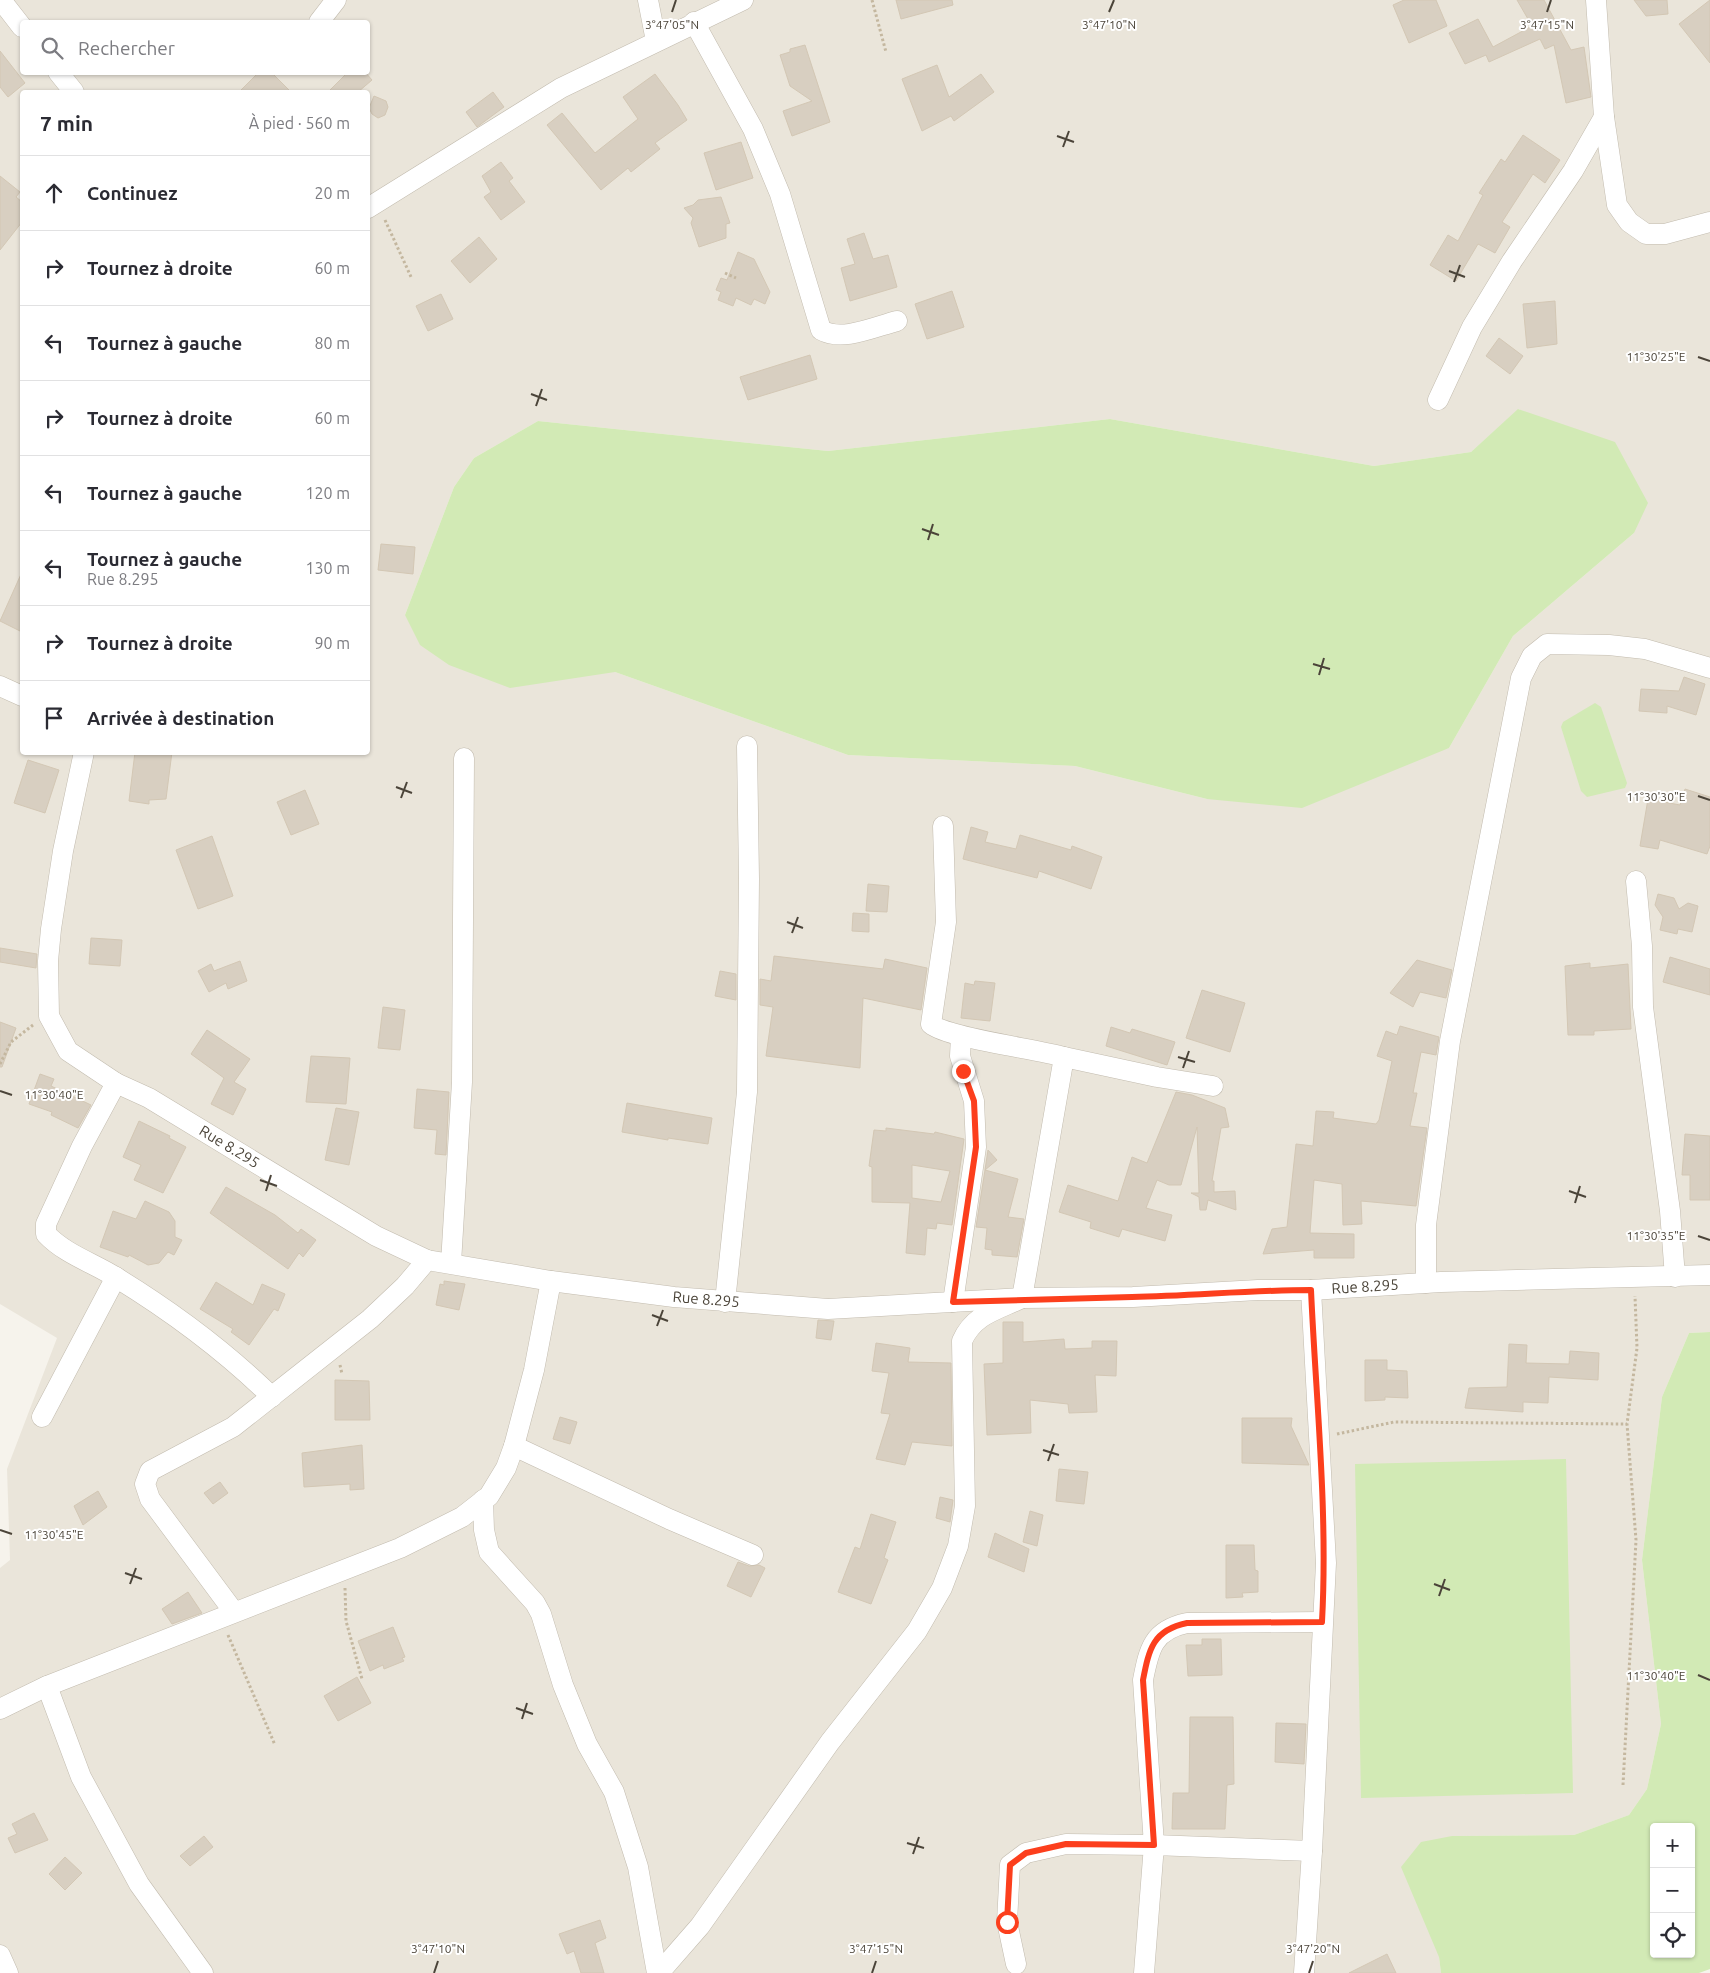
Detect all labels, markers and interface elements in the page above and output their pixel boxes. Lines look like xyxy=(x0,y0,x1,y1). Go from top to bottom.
text: 3°47'05"N xyxy=(645,18,699,31)
text: 3°47'10"N xyxy=(1082,18,1136,31)
text: 3°47'15"N xyxy=(1520,18,1574,31)
search box xyxy=(20,20,370,75)
icon: search xyxy=(38,34,66,62)
text: Rechercher xyxy=(78,37,175,59)
text: 7 min xyxy=(40,111,93,135)
text: À pied · 560 m xyxy=(249,114,350,132)
icon: ahead xyxy=(40,179,68,207)
text: Continuez xyxy=(87,182,177,204)
text: 20 m xyxy=(314,184,350,202)
icon: right xyxy=(40,254,68,282)
text: Tournez à droite xyxy=(87,257,233,279)
text: 60 m xyxy=(314,259,350,277)
icon: left xyxy=(40,329,68,357)
text: Tournez à gauche xyxy=(87,332,242,354)
text: 80 m xyxy=(314,334,350,352)
text: 11°30'25"E xyxy=(1627,350,1686,363)
icon: right xyxy=(40,404,68,432)
text: Tournez à droite xyxy=(87,407,233,429)
text: 60 m xyxy=(314,409,350,427)
icon: left xyxy=(40,479,68,507)
text: Tournez à gauche xyxy=(87,482,242,504)
text: 120 m xyxy=(305,484,350,502)
text: Tournez à gauche xyxy=(87,548,242,570)
icon: left xyxy=(40,554,68,582)
text: 130 m xyxy=(305,559,350,577)
text: Rue 8.295 xyxy=(87,570,159,588)
icon: right xyxy=(40,629,68,657)
text: Tournez à droite xyxy=(87,632,233,654)
text: 90 m xyxy=(314,634,350,652)
icon: arrive xyxy=(40,704,68,732)
text: Arrivée à destination xyxy=(87,707,274,729)
text: 11°30'30"E xyxy=(1627,790,1686,803)
route end xyxy=(952,1060,975,1083)
text: 11°30'40"E xyxy=(25,1088,84,1101)
street label: Rue 8.295 xyxy=(196,1122,263,1171)
text: 11°30'35"E xyxy=(1627,1229,1686,1242)
street label: Rue 8.295 xyxy=(1331,1276,1399,1297)
street label: Rue 8.295 xyxy=(672,1288,740,1310)
text: 11°30'45"E xyxy=(25,1528,84,1541)
text: 11°30'40"E xyxy=(1627,1669,1686,1682)
map controls xyxy=(1650,1823,1695,1958)
button: + xyxy=(1650,1823,1695,1868)
button: − xyxy=(1650,1868,1695,1913)
route start xyxy=(996,1911,1019,1934)
button: locate xyxy=(1650,1913,1695,1958)
text: 3°47'10"N xyxy=(411,1942,465,1955)
text: 3°47'15"N xyxy=(849,1942,903,1955)
text: 3°47'20"N xyxy=(1286,1942,1340,1955)

